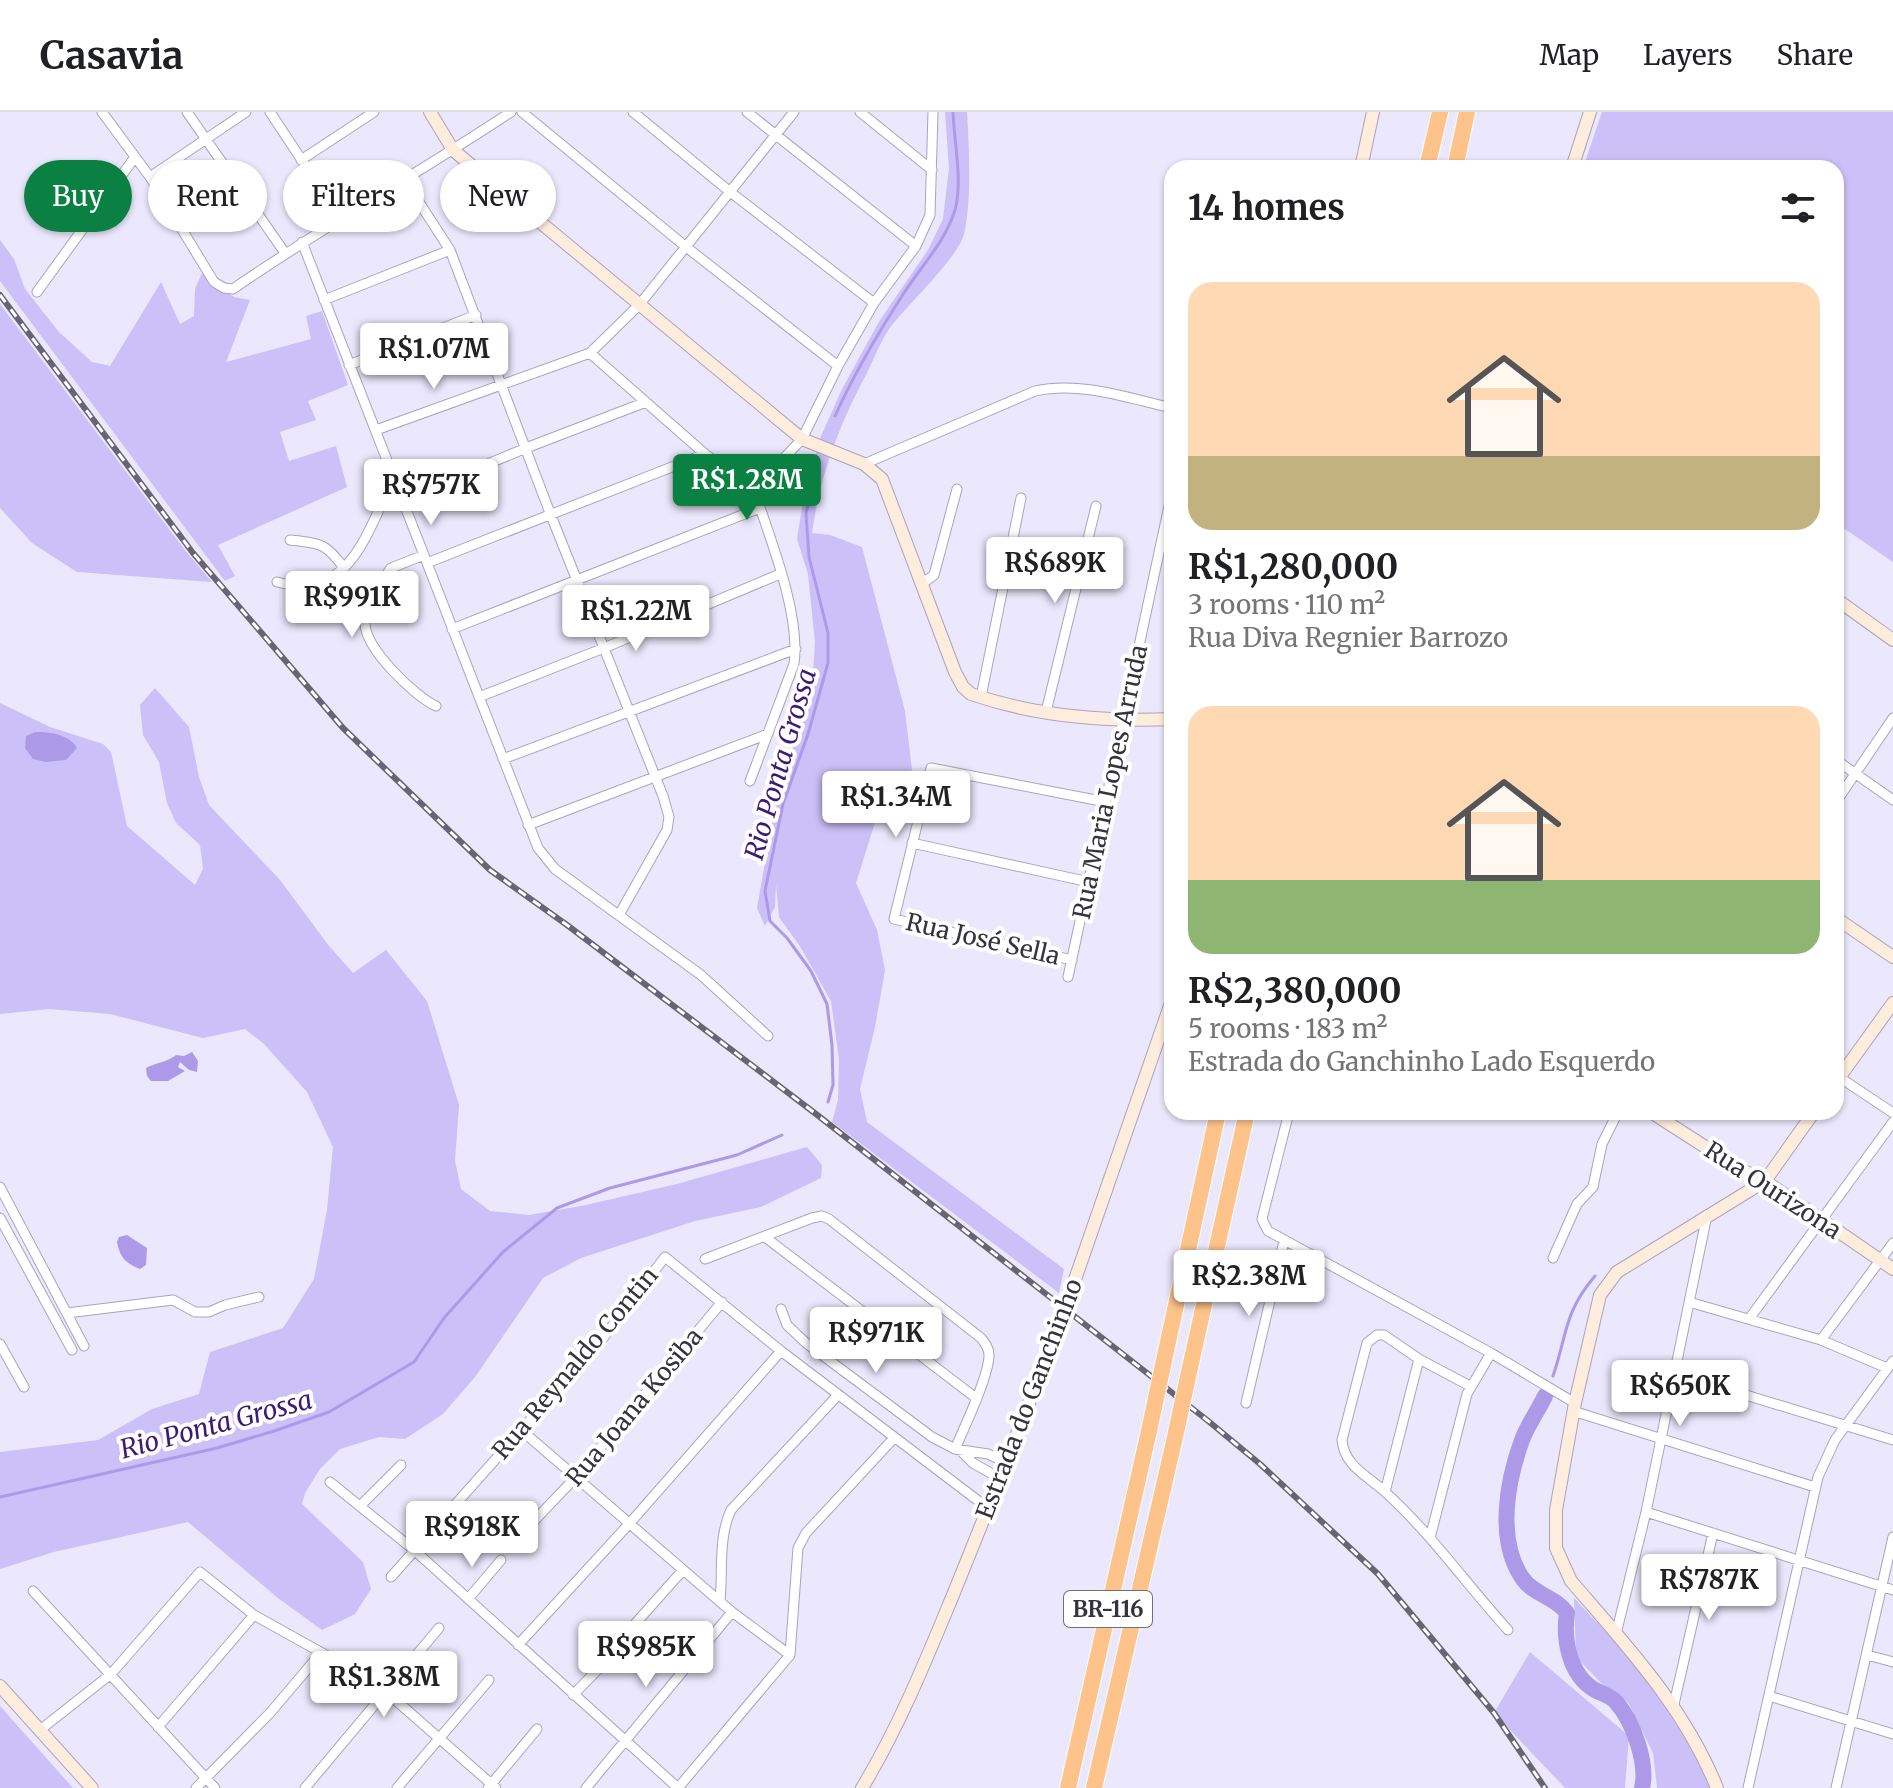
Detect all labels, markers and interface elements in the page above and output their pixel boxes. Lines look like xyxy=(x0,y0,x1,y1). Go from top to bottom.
text: Casavia xyxy=(40,32,184,79)
text: Map xyxy=(1539,37,1599,73)
text: Layers xyxy=(1643,37,1732,73)
text: Share xyxy=(1776,37,1853,73)
chip: Buy xyxy=(24,160,132,232)
chip: Rent xyxy=(148,160,267,232)
chip: Filters xyxy=(283,160,424,232)
chip: New xyxy=(440,160,556,232)
icon: filters xyxy=(1776,186,1820,230)
text: 14 homes xyxy=(1188,187,1345,229)
pin: R$1.07M xyxy=(360,323,508,391)
text: R$1.07M xyxy=(378,332,490,365)
icon: home xyxy=(1432,334,1576,478)
pin: R$1.28M xyxy=(673,454,821,522)
pin: R$757K xyxy=(366,459,496,527)
text: R$1.28M xyxy=(691,463,803,496)
text: R$757K xyxy=(382,468,480,501)
pin: R$689K xyxy=(990,537,1120,605)
text: R$689K xyxy=(1004,546,1106,579)
text: R$1,280,000 xyxy=(1188,546,1398,588)
pin: R$991K xyxy=(287,571,417,639)
text: R$991K xyxy=(304,580,400,613)
pin: R$1.22M xyxy=(562,585,710,653)
text: 3 rooms · 110 m² xyxy=(1188,588,1385,621)
text: R$1.22M xyxy=(580,594,692,627)
text: Rua Diva Regnier Barrozo xyxy=(1188,621,1508,654)
street label: Rua Maria Lopes Arruda xyxy=(1066,642,1154,922)
water label: Rio Ponta Grossa xyxy=(737,664,823,864)
icon: home xyxy=(1432,758,1576,902)
pin: R$1.34M xyxy=(822,771,970,839)
text: R$1.34M xyxy=(840,780,952,813)
street label: Rua José Sella xyxy=(903,906,1063,972)
text: R$2,380,000 xyxy=(1188,970,1402,1012)
text: 5 rooms · 183 m² xyxy=(1188,1012,1387,1045)
text: Estrada do Ganchinho Lado Esquerdo xyxy=(1188,1045,1655,1078)
street label: Rua Ourizona xyxy=(1699,1134,1847,1246)
pin: R$2.38M xyxy=(1175,1250,1323,1318)
text: R$2.38M xyxy=(1192,1259,1306,1292)
street label: Rua Reynaldo Contin xyxy=(485,1260,665,1466)
street label: Estrada do Ganchinho xyxy=(969,1274,1089,1524)
pin: R$971K xyxy=(811,1307,941,1375)
text: R$971K xyxy=(828,1316,924,1349)
street label: Rua Joana Kosiba xyxy=(559,1321,709,1492)
pin: R$650K xyxy=(1615,1360,1745,1428)
text: R$650K xyxy=(1629,1369,1731,1402)
water label: Rio Ponta Grossa xyxy=(116,1382,316,1466)
pin: R$918K xyxy=(407,1501,537,1569)
text: R$918K xyxy=(424,1510,520,1543)
pin: R$787K xyxy=(1644,1554,1774,1622)
text: R$787K xyxy=(1659,1563,1759,1596)
road number: BR-116 xyxy=(1064,1591,1152,1627)
pin: R$985K xyxy=(581,1621,711,1689)
text: R$985K xyxy=(596,1630,696,1663)
pin: R$1.38M xyxy=(310,1651,458,1719)
text: R$1.38M xyxy=(328,1660,440,1693)

